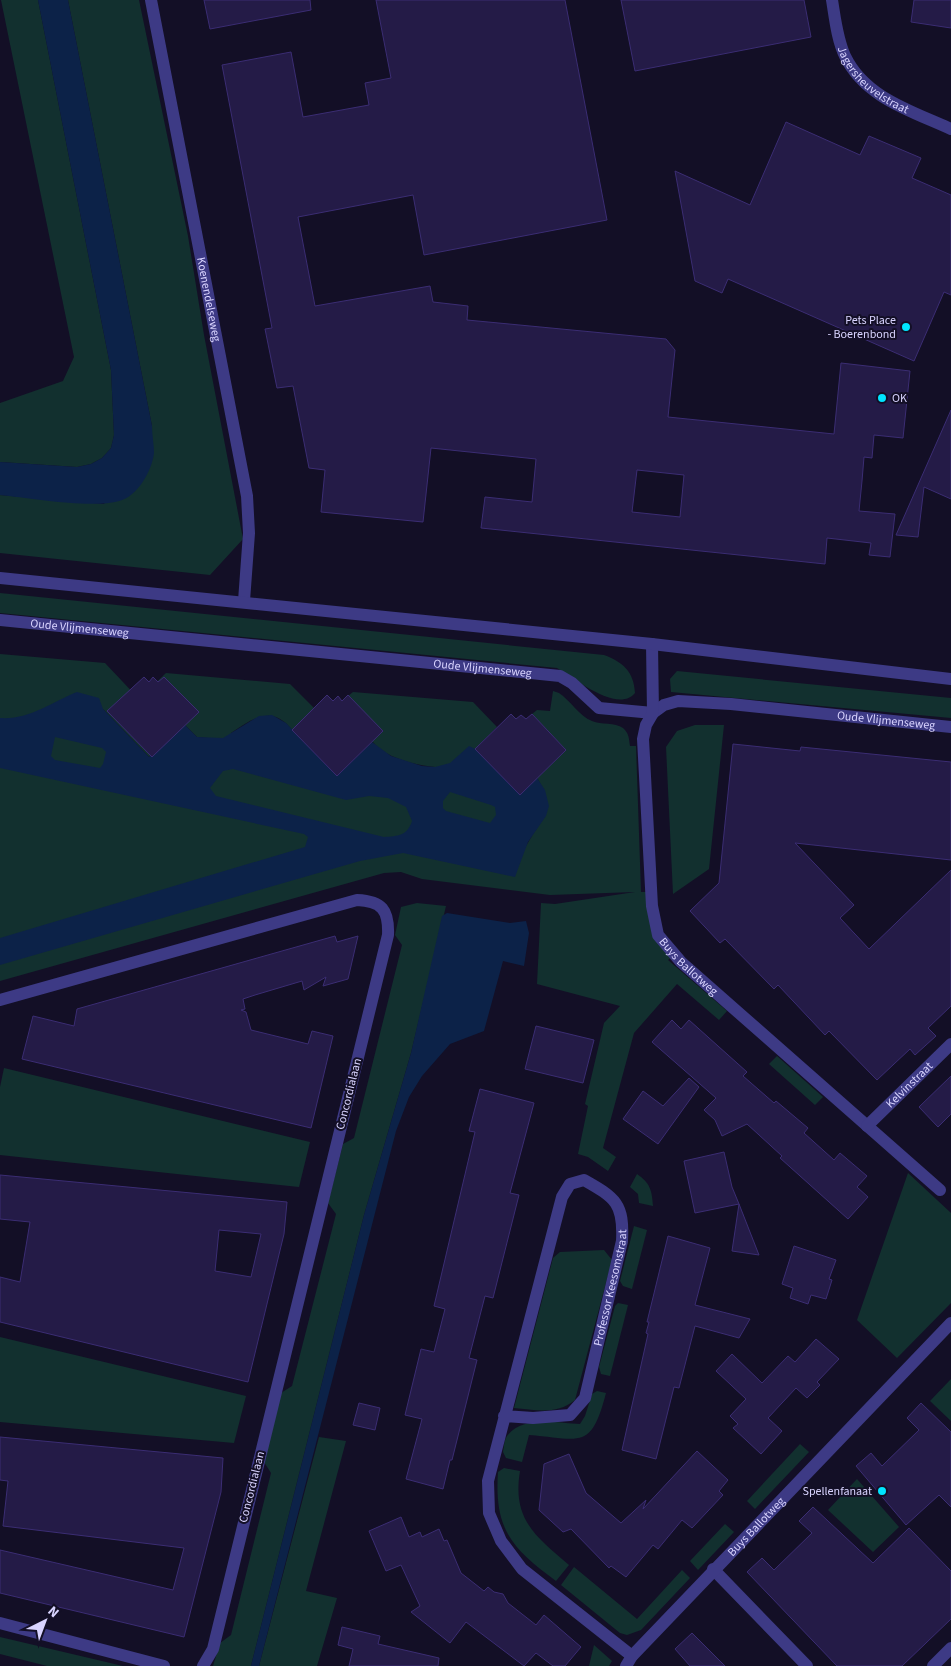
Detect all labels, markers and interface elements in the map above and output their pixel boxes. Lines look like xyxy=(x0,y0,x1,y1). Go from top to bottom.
street label: Jagersheuvelstraat xyxy=(833,44,912,118)
street label: Koenendelseweg xyxy=(192,256,225,343)
place label: Pets Place - Boerenbond xyxy=(827,312,896,343)
marker: Pets Place - Boerenbond xyxy=(900,321,912,333)
place label: OK xyxy=(892,390,907,407)
marker: OK xyxy=(876,392,888,404)
street label: Oude Vlijmenseweg xyxy=(30,615,130,641)
street label: Oude Vlijmenseweg xyxy=(433,655,533,682)
street label: Oude Vlijmenseweg xyxy=(836,707,936,734)
street label: Buys Ballotweg xyxy=(655,934,722,999)
street label: Concordialaan xyxy=(332,1056,366,1132)
street label: Kelvinstraat xyxy=(882,1058,937,1112)
street label: Professor Keesomstraat xyxy=(589,1229,631,1348)
street label: Concordialaan xyxy=(235,1449,269,1525)
place label: Spellenfanaat xyxy=(802,1483,872,1500)
marker: Spellenfanaat xyxy=(876,1485,888,1497)
street label: Buys Ballotweg xyxy=(723,1493,789,1560)
north arrow xyxy=(20,1596,70,1646)
text: N xyxy=(43,1602,63,1623)

